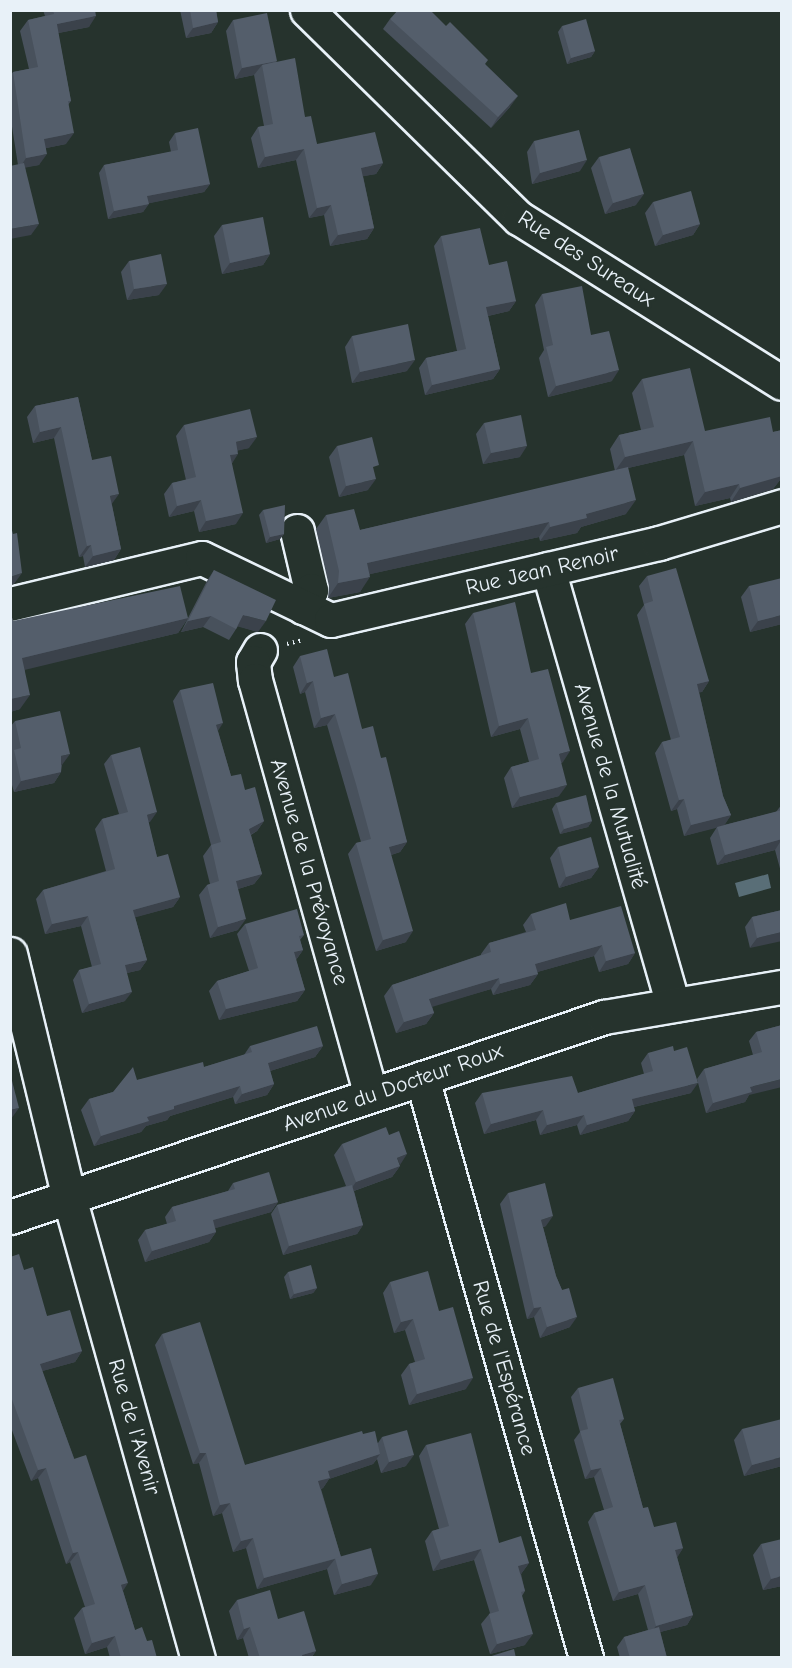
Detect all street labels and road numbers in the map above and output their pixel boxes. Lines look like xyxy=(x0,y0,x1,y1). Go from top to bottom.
street label: Rue des Sureaux xyxy=(513,205,659,313)
street label: Rue Jean Renoir xyxy=(463,541,621,601)
street label: Avenue de la Mutualité xyxy=(568,680,652,892)
street label: Avenue de la Prévoyance xyxy=(264,756,354,988)
street label: Avenue du Docteur Roux xyxy=(280,1038,506,1138)
street label: Rue de l'Espérance xyxy=(466,1278,542,1458)
street label: Rue de l'Avenir xyxy=(102,1356,166,1498)

